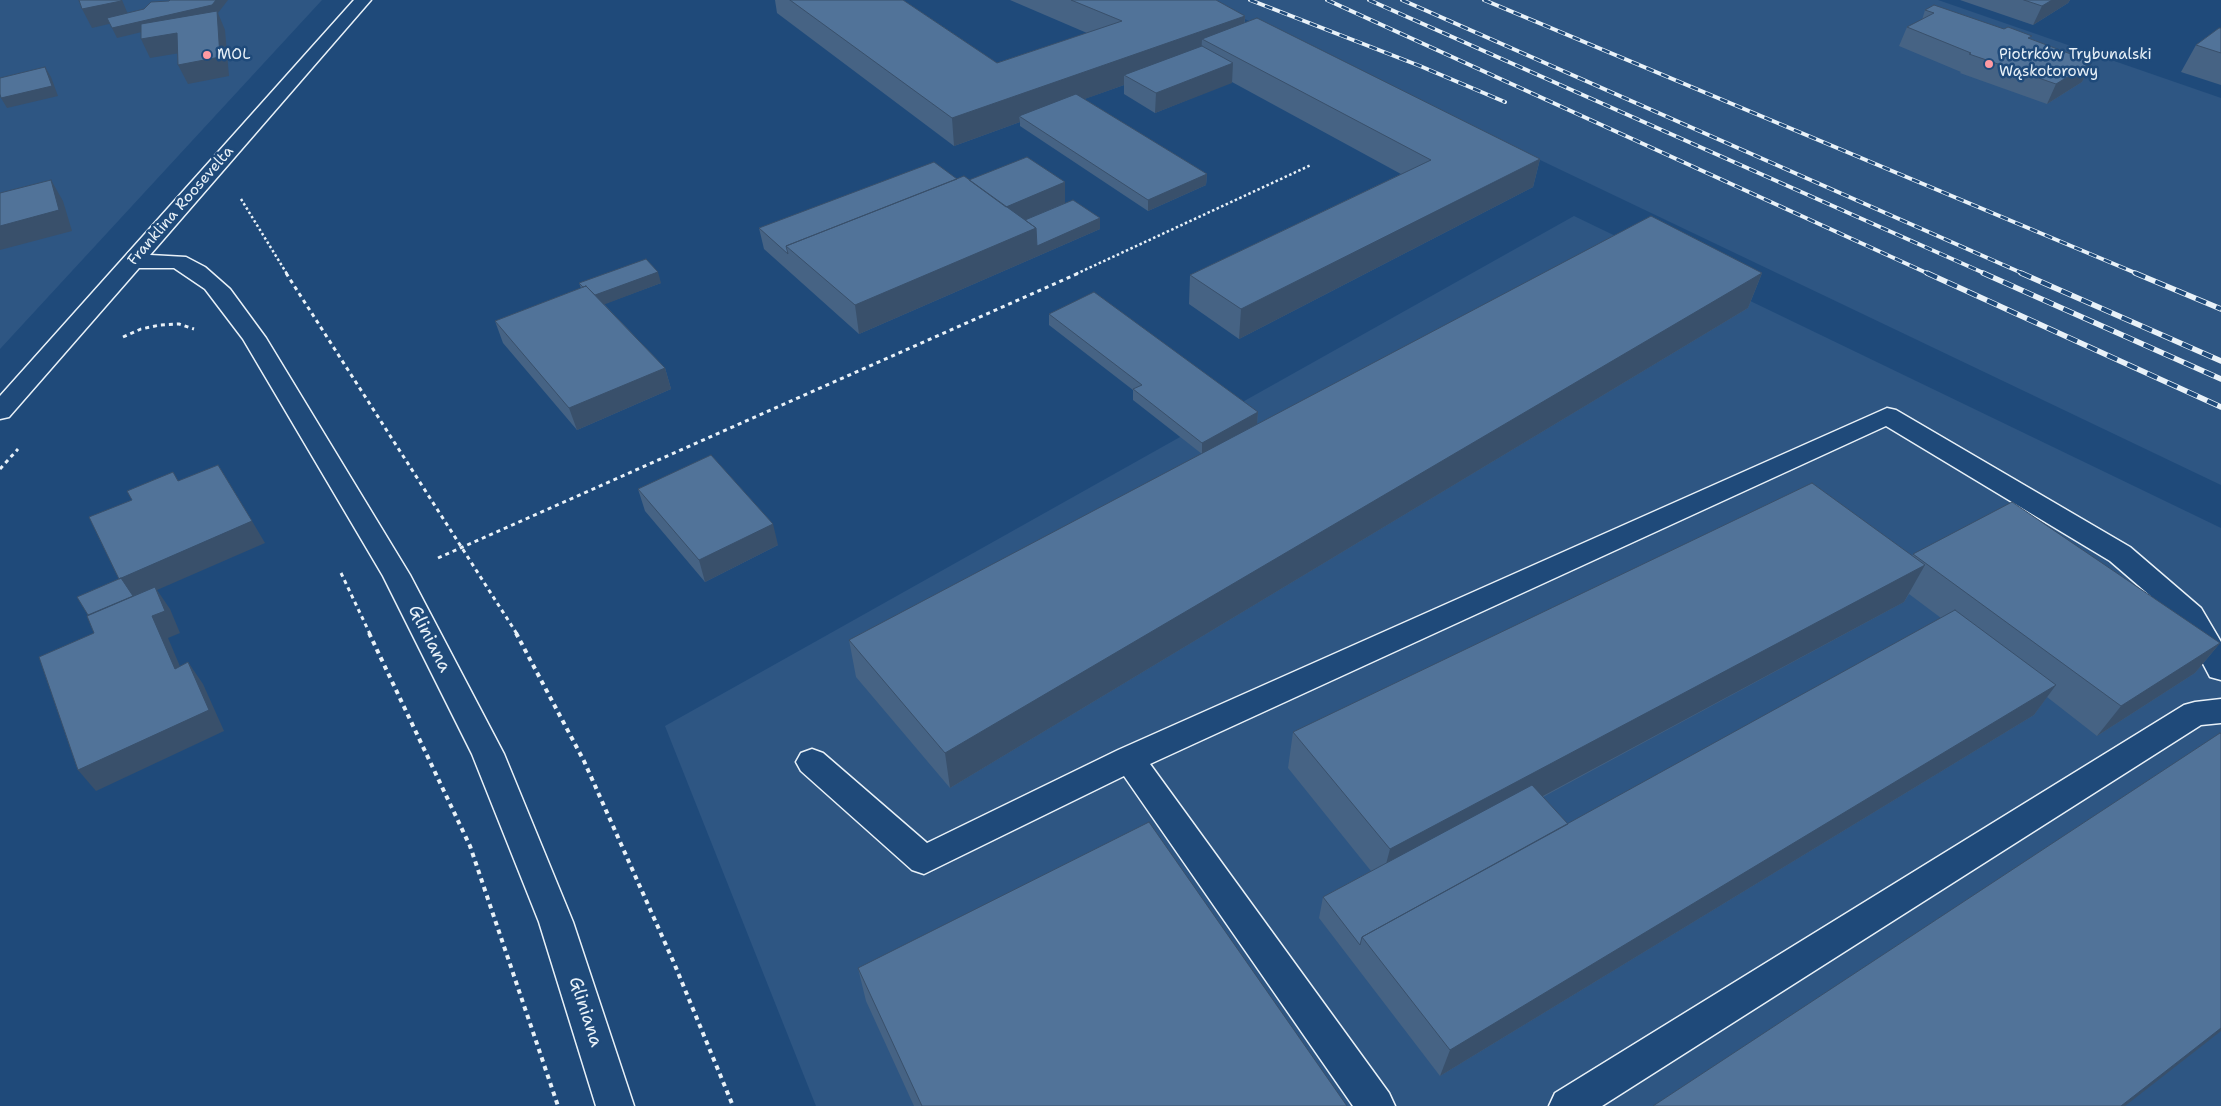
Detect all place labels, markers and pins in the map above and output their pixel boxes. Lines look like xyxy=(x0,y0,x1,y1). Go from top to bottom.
place label: MOL xyxy=(217,46,250,64)
place label: Piotrków Trybunalski Wąskotorowy xyxy=(1999,46,2152,81)
marker: MOL xyxy=(201,49,213,61)
marker: Piotrków Trybunalski Wąskotorowy xyxy=(1983,58,1995,70)

